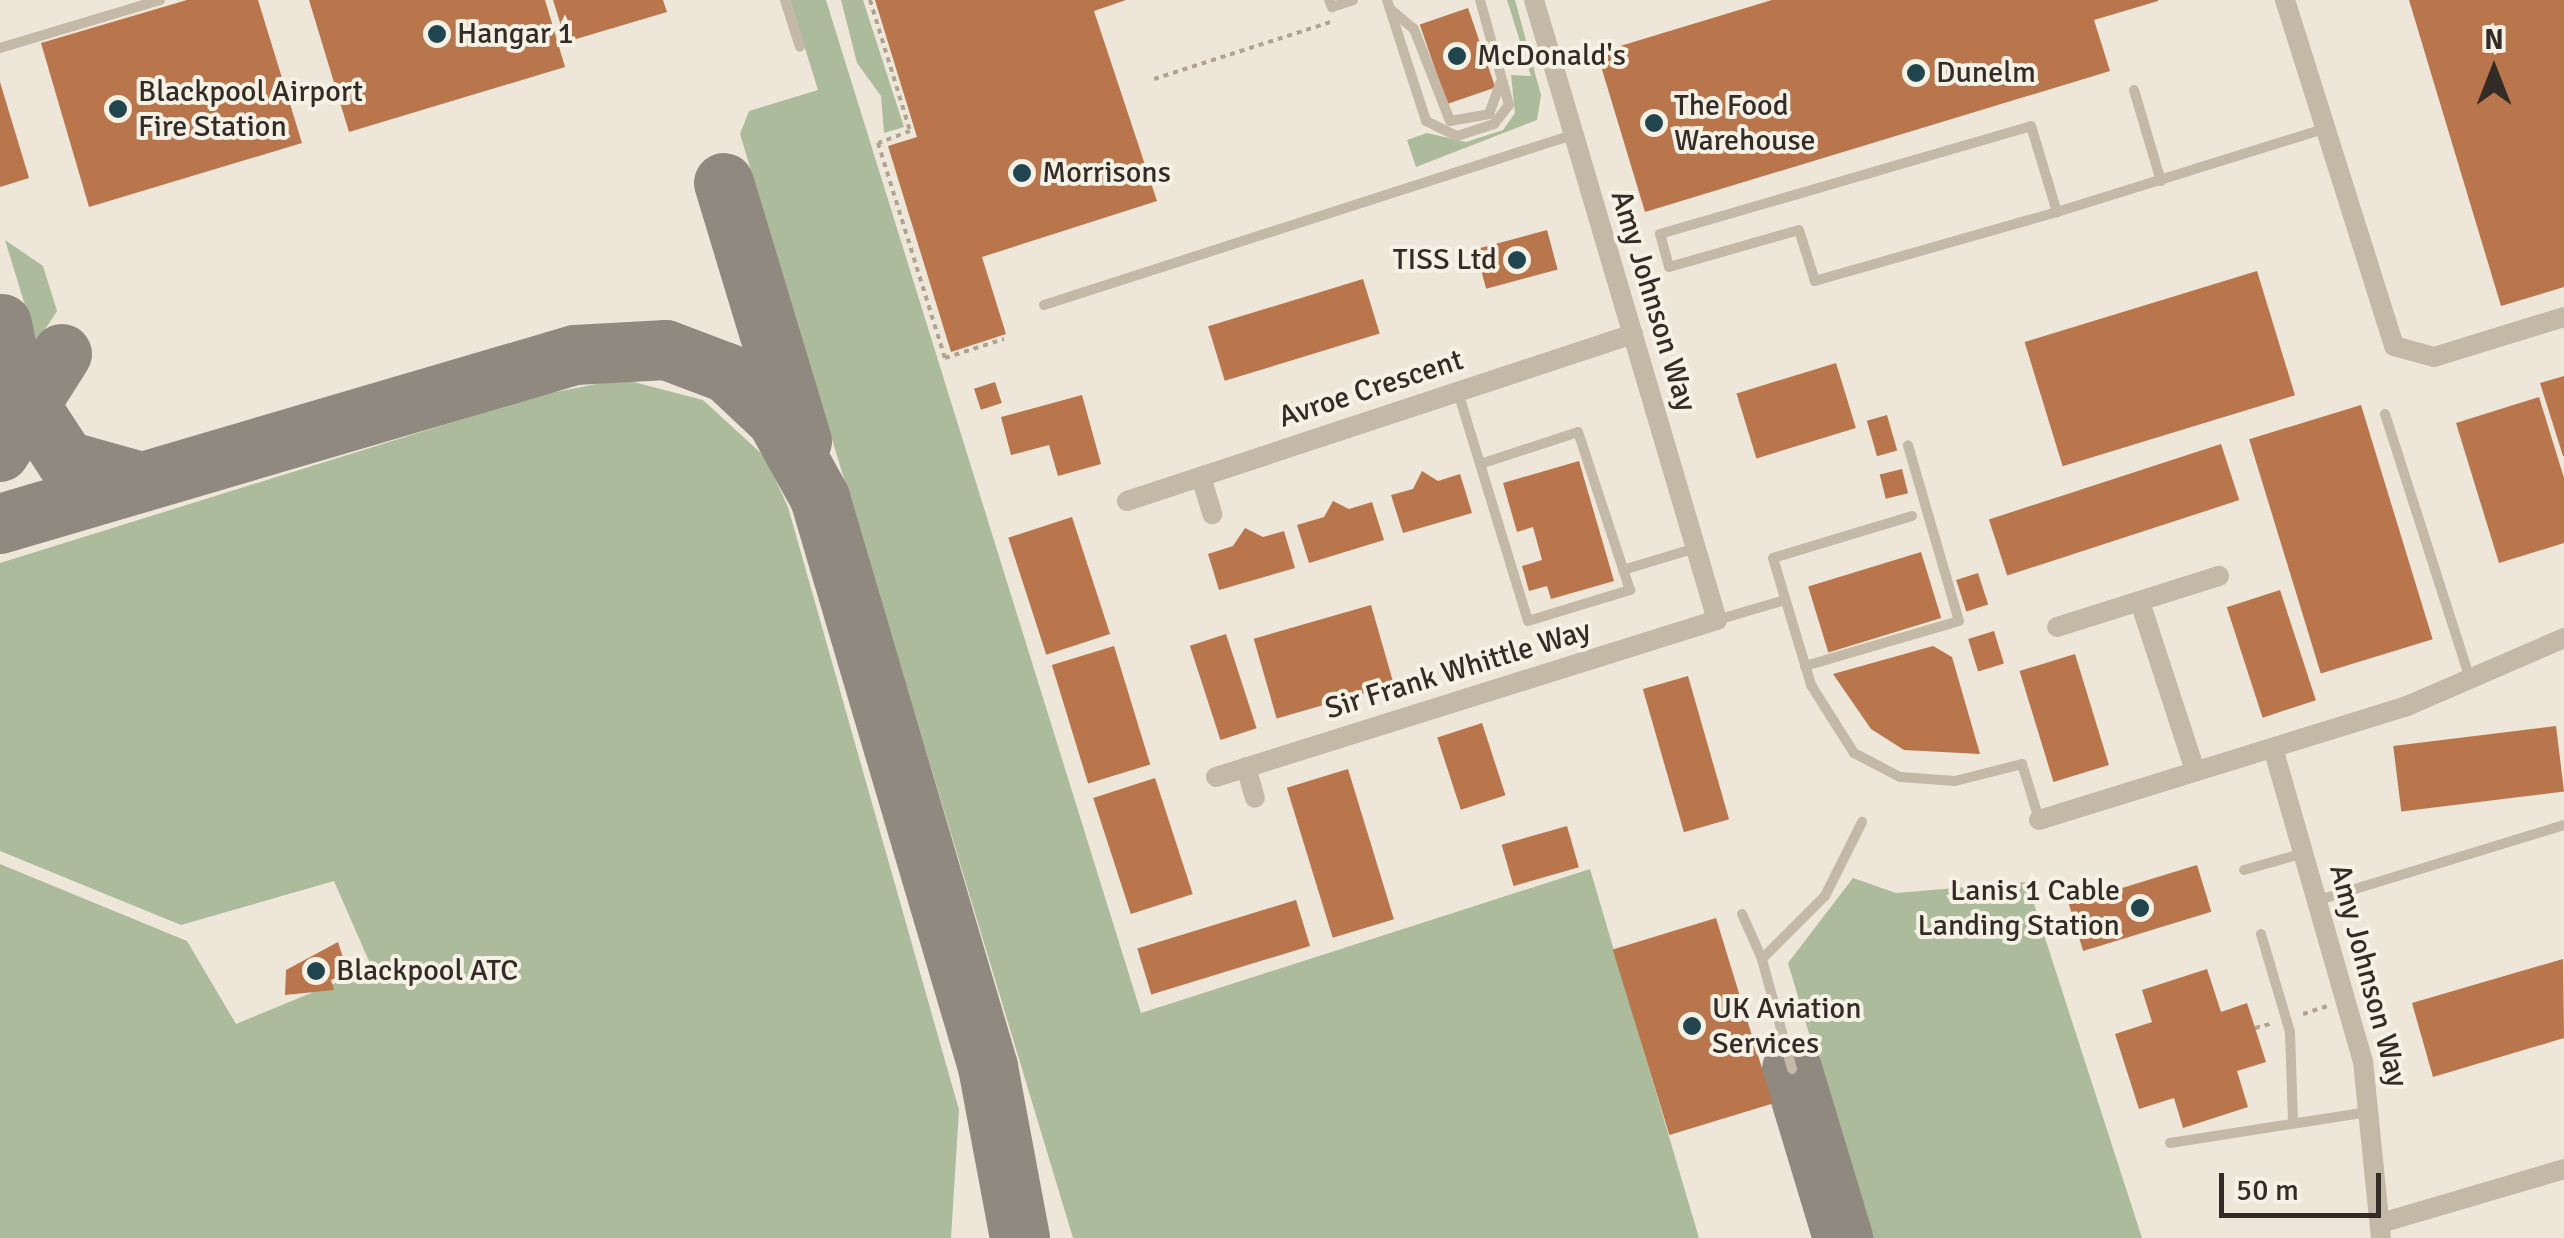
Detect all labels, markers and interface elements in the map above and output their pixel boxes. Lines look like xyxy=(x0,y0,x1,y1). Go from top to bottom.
place label: Hangar 1 xyxy=(457,16,574,52)
north arrow xyxy=(2444,20,2544,120)
marker: Hangar 1 xyxy=(426,23,448,45)
text: N xyxy=(2484,23,2504,57)
place label: McDonald's xyxy=(1477,38,1626,74)
marker: McDonald's xyxy=(1446,45,1468,67)
place label: Dunelm xyxy=(1936,55,2036,91)
marker: Dunelm xyxy=(1905,62,1927,84)
place label: Blackpool Airport Fire Station xyxy=(138,74,363,144)
place label: The Food Warehouse xyxy=(1674,88,1816,158)
marker: Blackpool Airport Fire Station xyxy=(107,98,129,120)
marker: The Food Warehouse xyxy=(1643,112,1665,134)
place label: Morrisons xyxy=(1042,155,1171,191)
marker: Morrisons xyxy=(1011,162,1033,184)
street label: Amy Johnson Way xyxy=(1602,186,1704,416)
place label: TISS Ltd xyxy=(1393,242,1497,278)
marker: TISS Ltd xyxy=(1506,249,1528,271)
street label: Avroe Crescent xyxy=(1274,342,1468,436)
street label: Sir Frank Whittle Way xyxy=(1321,612,1595,728)
street label: Amy Johnson Way xyxy=(2321,861,2415,1091)
place label: Lanis 1 Cable Landing Station xyxy=(1917,873,2120,944)
marker: Lanis 1 Cable Landing Station xyxy=(2129,897,2151,919)
place label: Blackpool ATC xyxy=(336,953,518,989)
marker: Blackpool ATC xyxy=(305,960,327,982)
place label: UK Aviation Services xyxy=(1712,991,1862,1062)
marker: UK Aviation Services xyxy=(1681,1015,1703,1037)
scale bar xyxy=(2224,1153,2386,1215)
text: 50 m xyxy=(2236,1172,2299,1209)

